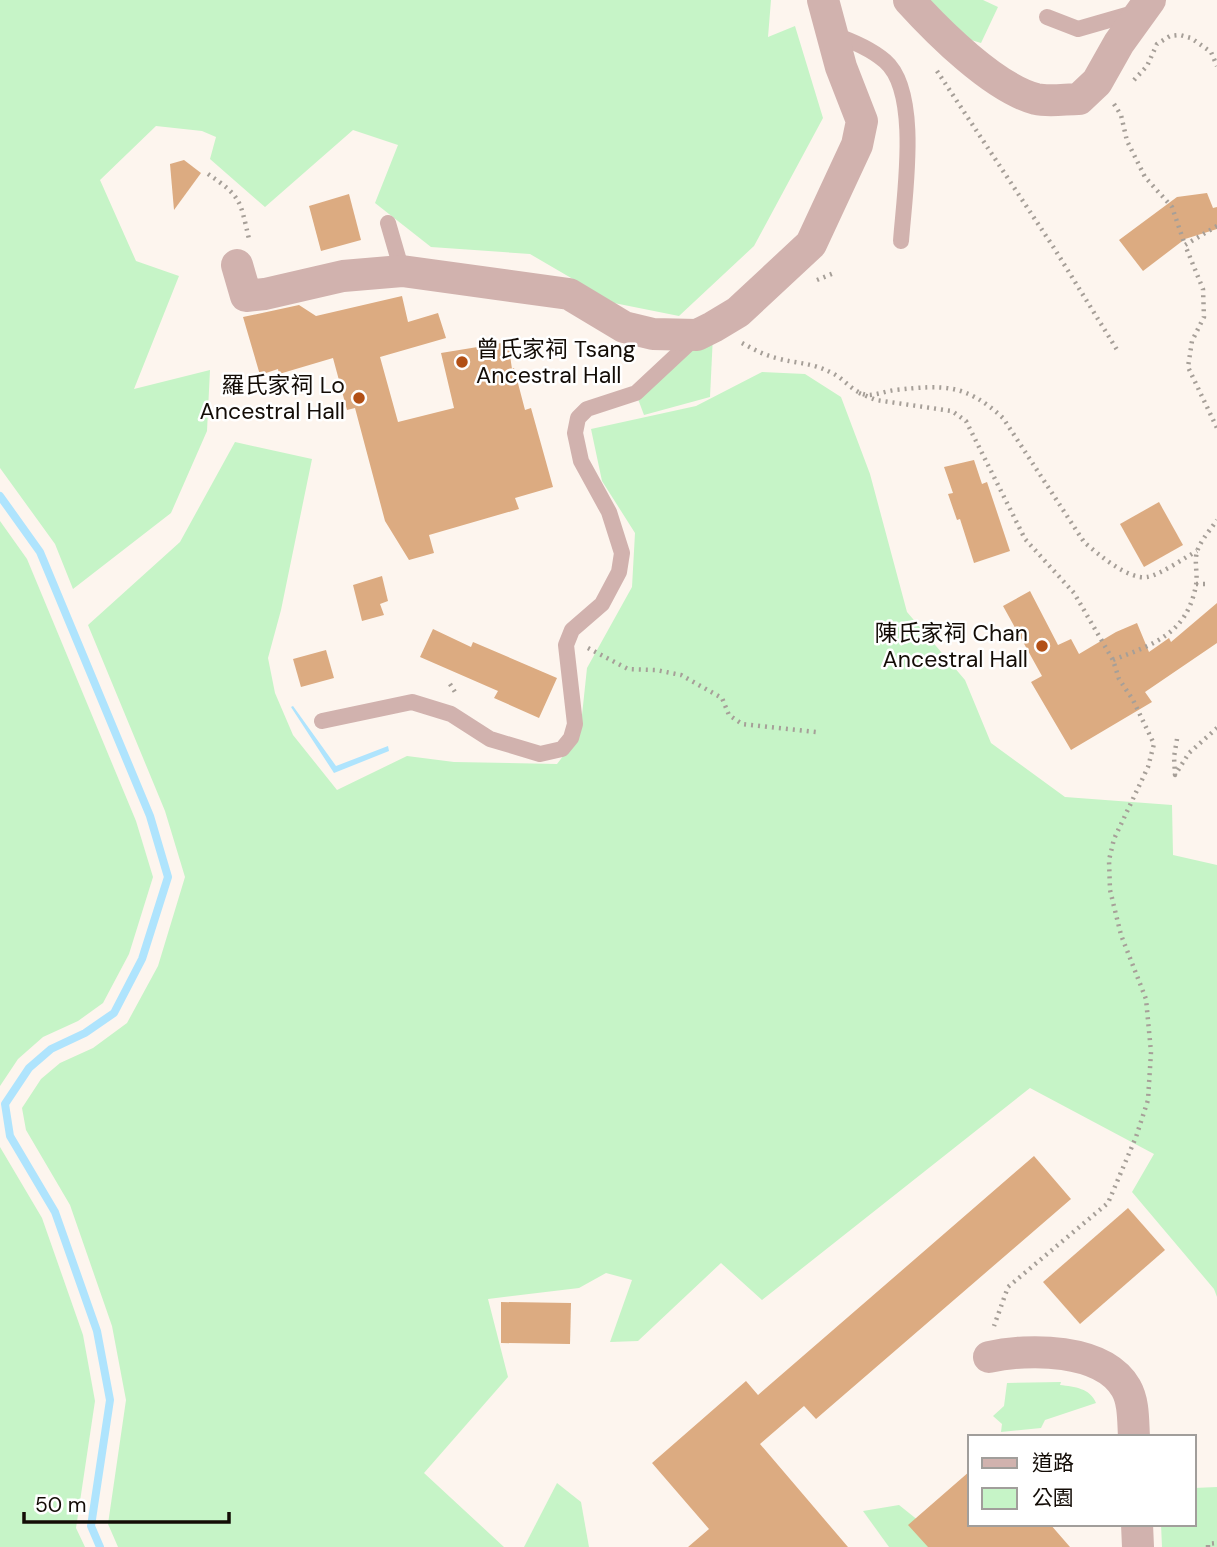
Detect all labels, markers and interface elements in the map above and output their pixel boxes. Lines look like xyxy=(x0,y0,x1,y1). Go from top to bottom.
place label: 曾氏家祠 Tsang Ancestral Hall xyxy=(476,334,636,390)
marker: 曾氏家祠 Tsang Ancestral Hall xyxy=(454,354,470,370)
place label: 羅氏家祠 Lo Ancestral Hall xyxy=(200,370,345,426)
marker: 羅氏家祠 Lo Ancestral Hall xyxy=(351,390,367,406)
place label: 陳氏家祠 Chan Ancestral Hall xyxy=(874,618,1028,674)
marker: 陳氏家祠 Chan Ancestral Hall xyxy=(1034,638,1050,654)
legend xyxy=(968,1435,1196,1526)
text: 道路 xyxy=(1032,1449,1074,1477)
scale bar xyxy=(24,1480,229,1524)
text: 公園 xyxy=(1032,1484,1074,1512)
text: 50 m xyxy=(35,1491,86,1519)

